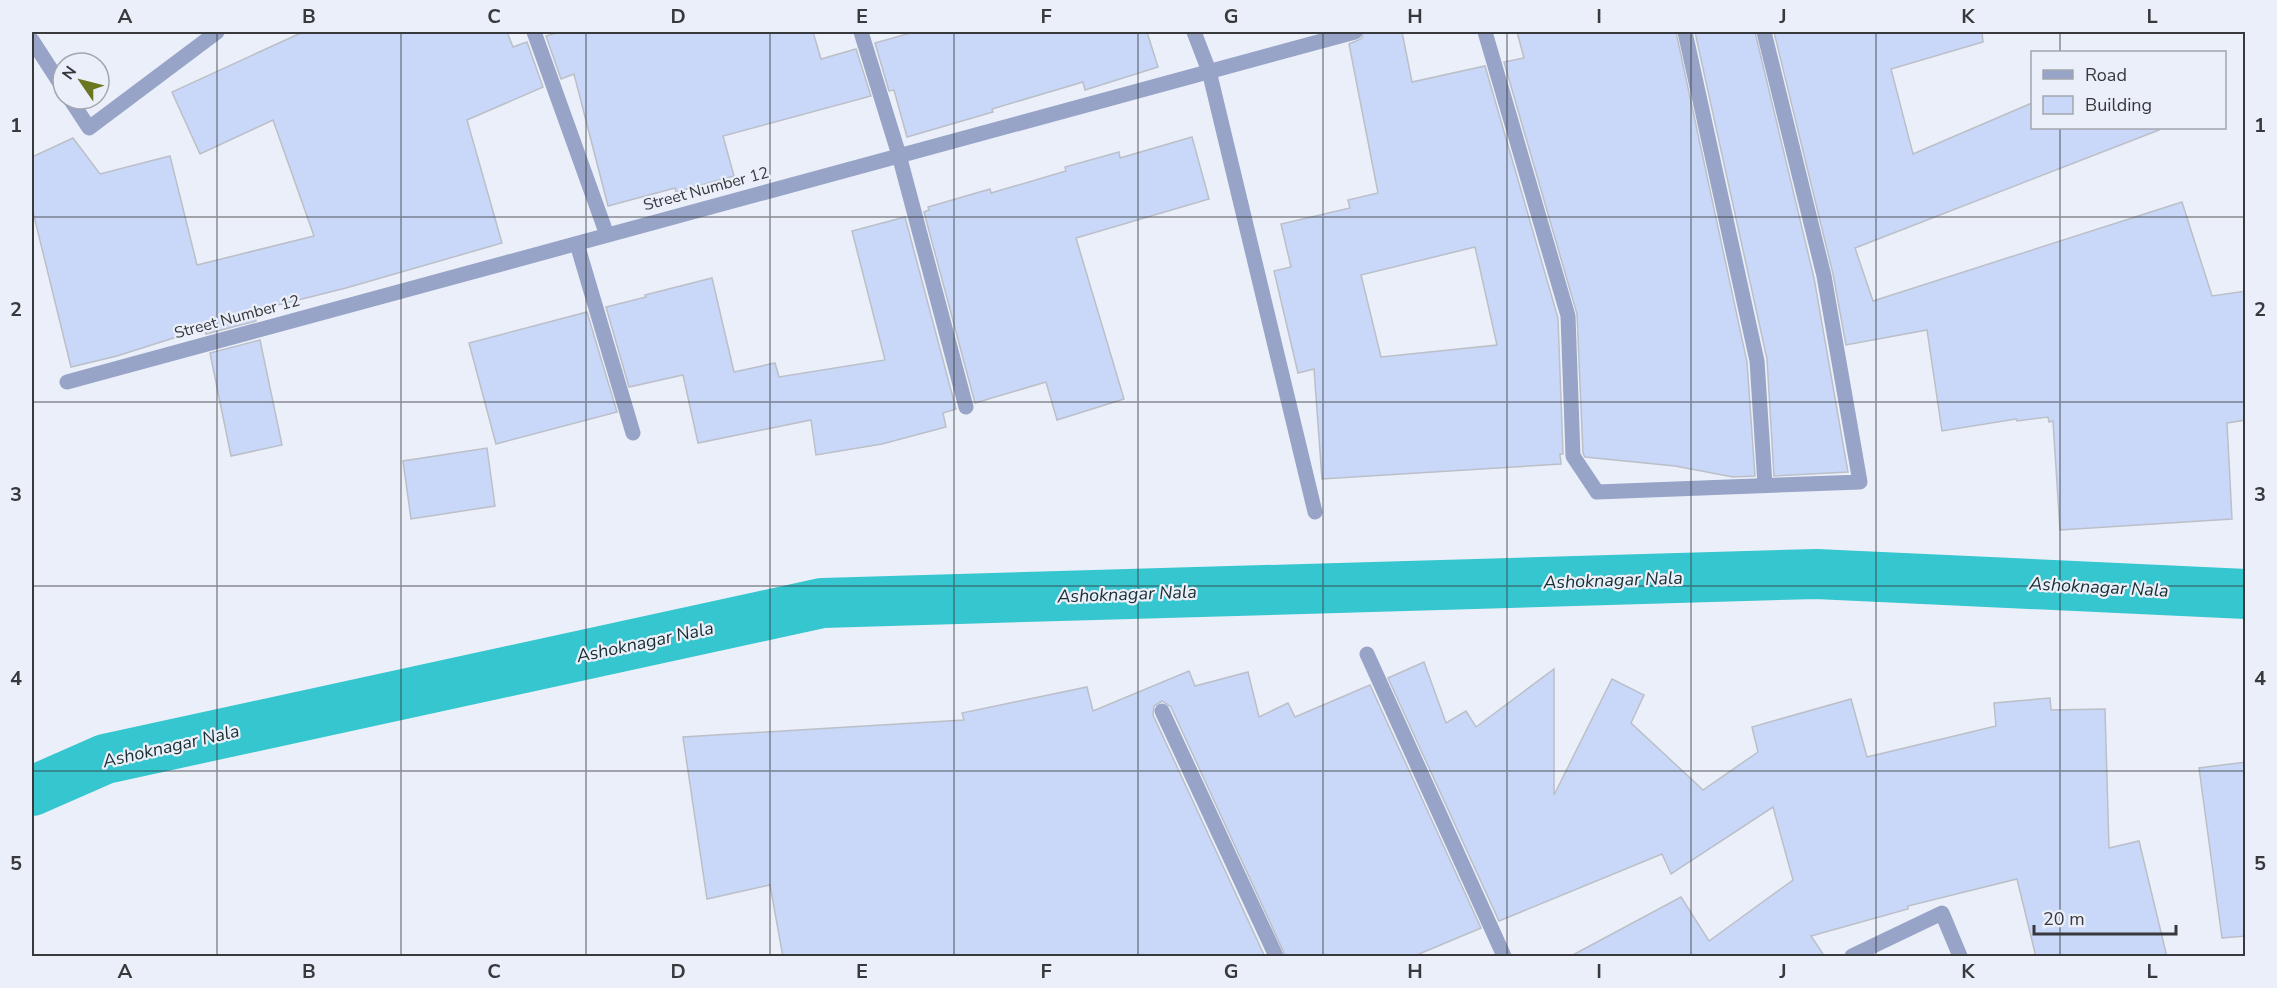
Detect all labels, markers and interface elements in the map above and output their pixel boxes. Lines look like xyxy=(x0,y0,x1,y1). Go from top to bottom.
text: A xyxy=(118,3,133,30)
text: B xyxy=(302,3,316,30)
text: C xyxy=(487,3,501,30)
text: D xyxy=(670,3,686,30)
text: E xyxy=(856,3,868,30)
text: F xyxy=(1040,3,1052,30)
text: G xyxy=(1224,3,1238,30)
text: H xyxy=(1407,3,1423,30)
text: I xyxy=(1596,3,1602,30)
text: J xyxy=(1778,3,1787,30)
text: K xyxy=(1961,3,1975,30)
text: L xyxy=(2146,3,2158,30)
north arrow xyxy=(51,51,111,111)
legend xyxy=(2031,51,2226,129)
text: N xyxy=(57,62,82,84)
text: Road xyxy=(2085,63,2127,87)
text: Building xyxy=(2085,93,2152,117)
text: 1 xyxy=(10,112,22,139)
text: 1 xyxy=(2254,112,2266,139)
street label: Street Number 12 xyxy=(641,162,771,216)
street label: Street Number 12 xyxy=(172,290,302,344)
text: 2 xyxy=(10,296,22,323)
text: 2 xyxy=(2254,296,2266,323)
text: 3 xyxy=(10,481,22,508)
text: 3 xyxy=(2254,481,2266,508)
water label: Ashoknagar Nala xyxy=(1542,566,1683,594)
water label: Ashoknagar Nala xyxy=(2028,571,2169,603)
water label: Ashoknagar Nala xyxy=(1056,580,1197,608)
water label: Ashoknagar Nala xyxy=(573,616,716,668)
text: 4 xyxy=(10,665,22,692)
text: 4 xyxy=(2254,665,2266,692)
water label: Ashoknagar Nala xyxy=(99,719,242,774)
text: 5 xyxy=(10,850,22,877)
text: 5 xyxy=(2254,850,2266,877)
scale bar xyxy=(2034,898,2176,936)
text: 20 m xyxy=(2043,907,2085,931)
text: A xyxy=(118,958,133,985)
text: B xyxy=(302,958,316,985)
text: C xyxy=(487,958,501,985)
text: D xyxy=(670,958,686,985)
text: E xyxy=(856,958,868,985)
text: F xyxy=(1040,958,1052,985)
text: G xyxy=(1224,958,1238,985)
text: H xyxy=(1407,958,1423,985)
text: I xyxy=(1596,958,1602,985)
text: J xyxy=(1778,958,1787,985)
text: K xyxy=(1961,958,1975,985)
text: L xyxy=(2146,958,2158,985)

